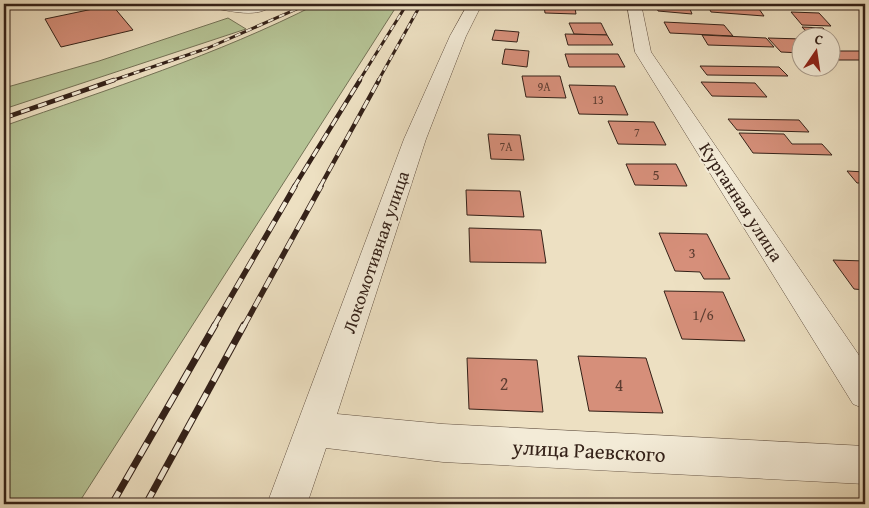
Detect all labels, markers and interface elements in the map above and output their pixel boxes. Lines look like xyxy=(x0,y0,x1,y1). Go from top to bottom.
north arrow xyxy=(792,28,842,78)
text: С xyxy=(813,29,825,50)
house number: 9А xyxy=(537,78,551,95)
house number: 13 xyxy=(592,91,604,108)
house number: 7 xyxy=(634,124,640,141)
street label: Курганная улица xyxy=(693,137,790,267)
house number: 7А xyxy=(499,138,513,155)
house number: 5 xyxy=(652,164,660,185)
street label: Локомотивная улица xyxy=(335,167,416,337)
house number: 3 xyxy=(688,242,696,263)
house number: 1/6 xyxy=(692,304,714,325)
house number: 2 xyxy=(500,370,508,397)
house number: 4 xyxy=(615,371,623,398)
street label: улица Раевского xyxy=(511,431,666,470)

